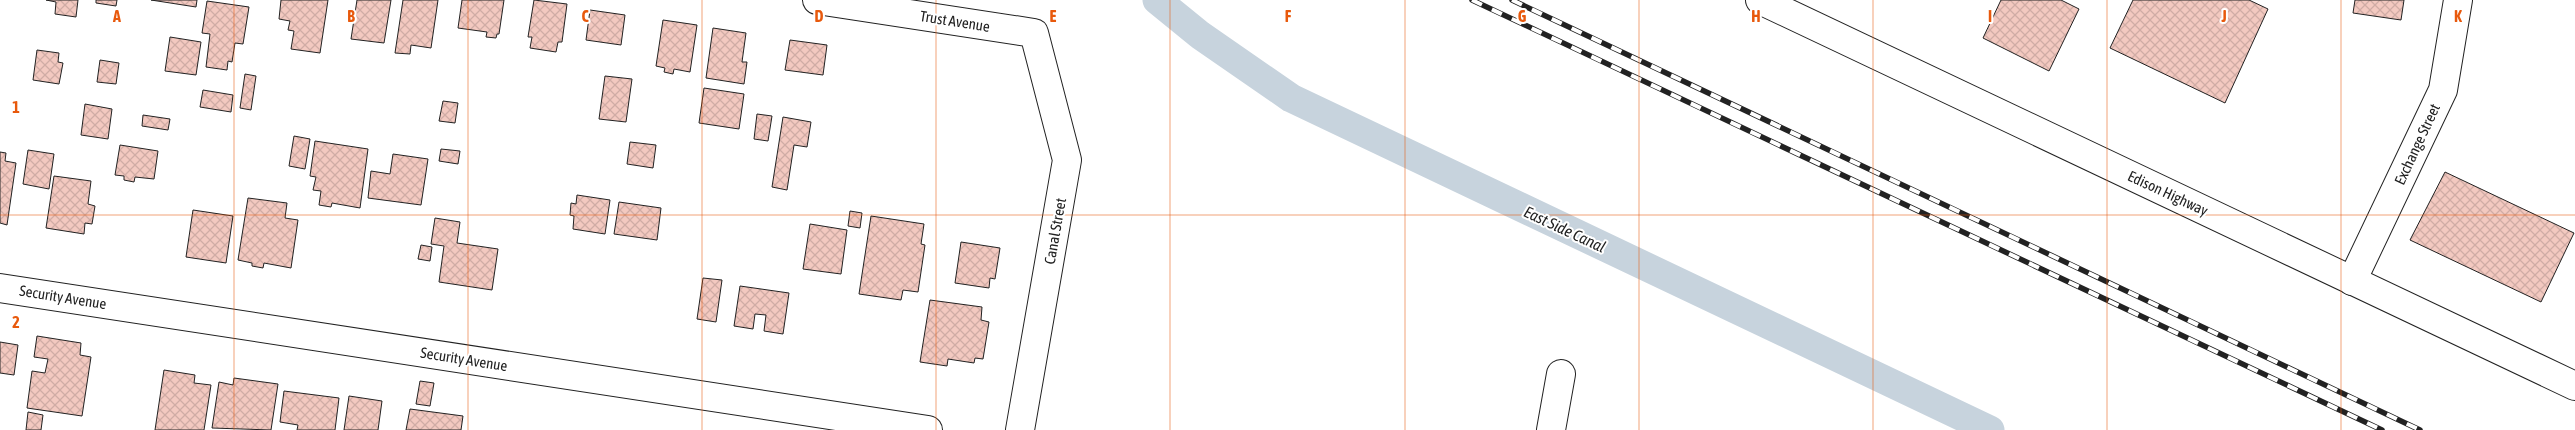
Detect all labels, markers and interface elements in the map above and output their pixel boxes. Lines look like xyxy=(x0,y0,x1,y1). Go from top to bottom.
text: A xyxy=(112,7,121,25)
text: B xyxy=(347,7,355,25)
text: C xyxy=(581,7,589,25)
text: D xyxy=(815,7,824,25)
street label: Trust Avenue xyxy=(919,7,991,35)
text: E xyxy=(1050,7,1057,25)
text: F xyxy=(1285,7,1292,25)
text: G xyxy=(1518,7,1527,25)
text: H xyxy=(1751,7,1761,25)
text: I xyxy=(1988,7,1992,25)
text: J xyxy=(2220,7,2227,25)
text: K xyxy=(2454,7,2462,25)
text: 1 xyxy=(12,98,20,116)
street label: Exchange Street xyxy=(2391,101,2443,187)
street label: Edison Highway xyxy=(2125,167,2211,219)
street label: Canal Street xyxy=(1041,197,1069,265)
water label: East Side Canal xyxy=(1521,202,1609,256)
street label: Security Avenue xyxy=(18,282,108,312)
text: 2 xyxy=(12,313,20,331)
street label: Security Avenue xyxy=(419,344,509,374)

